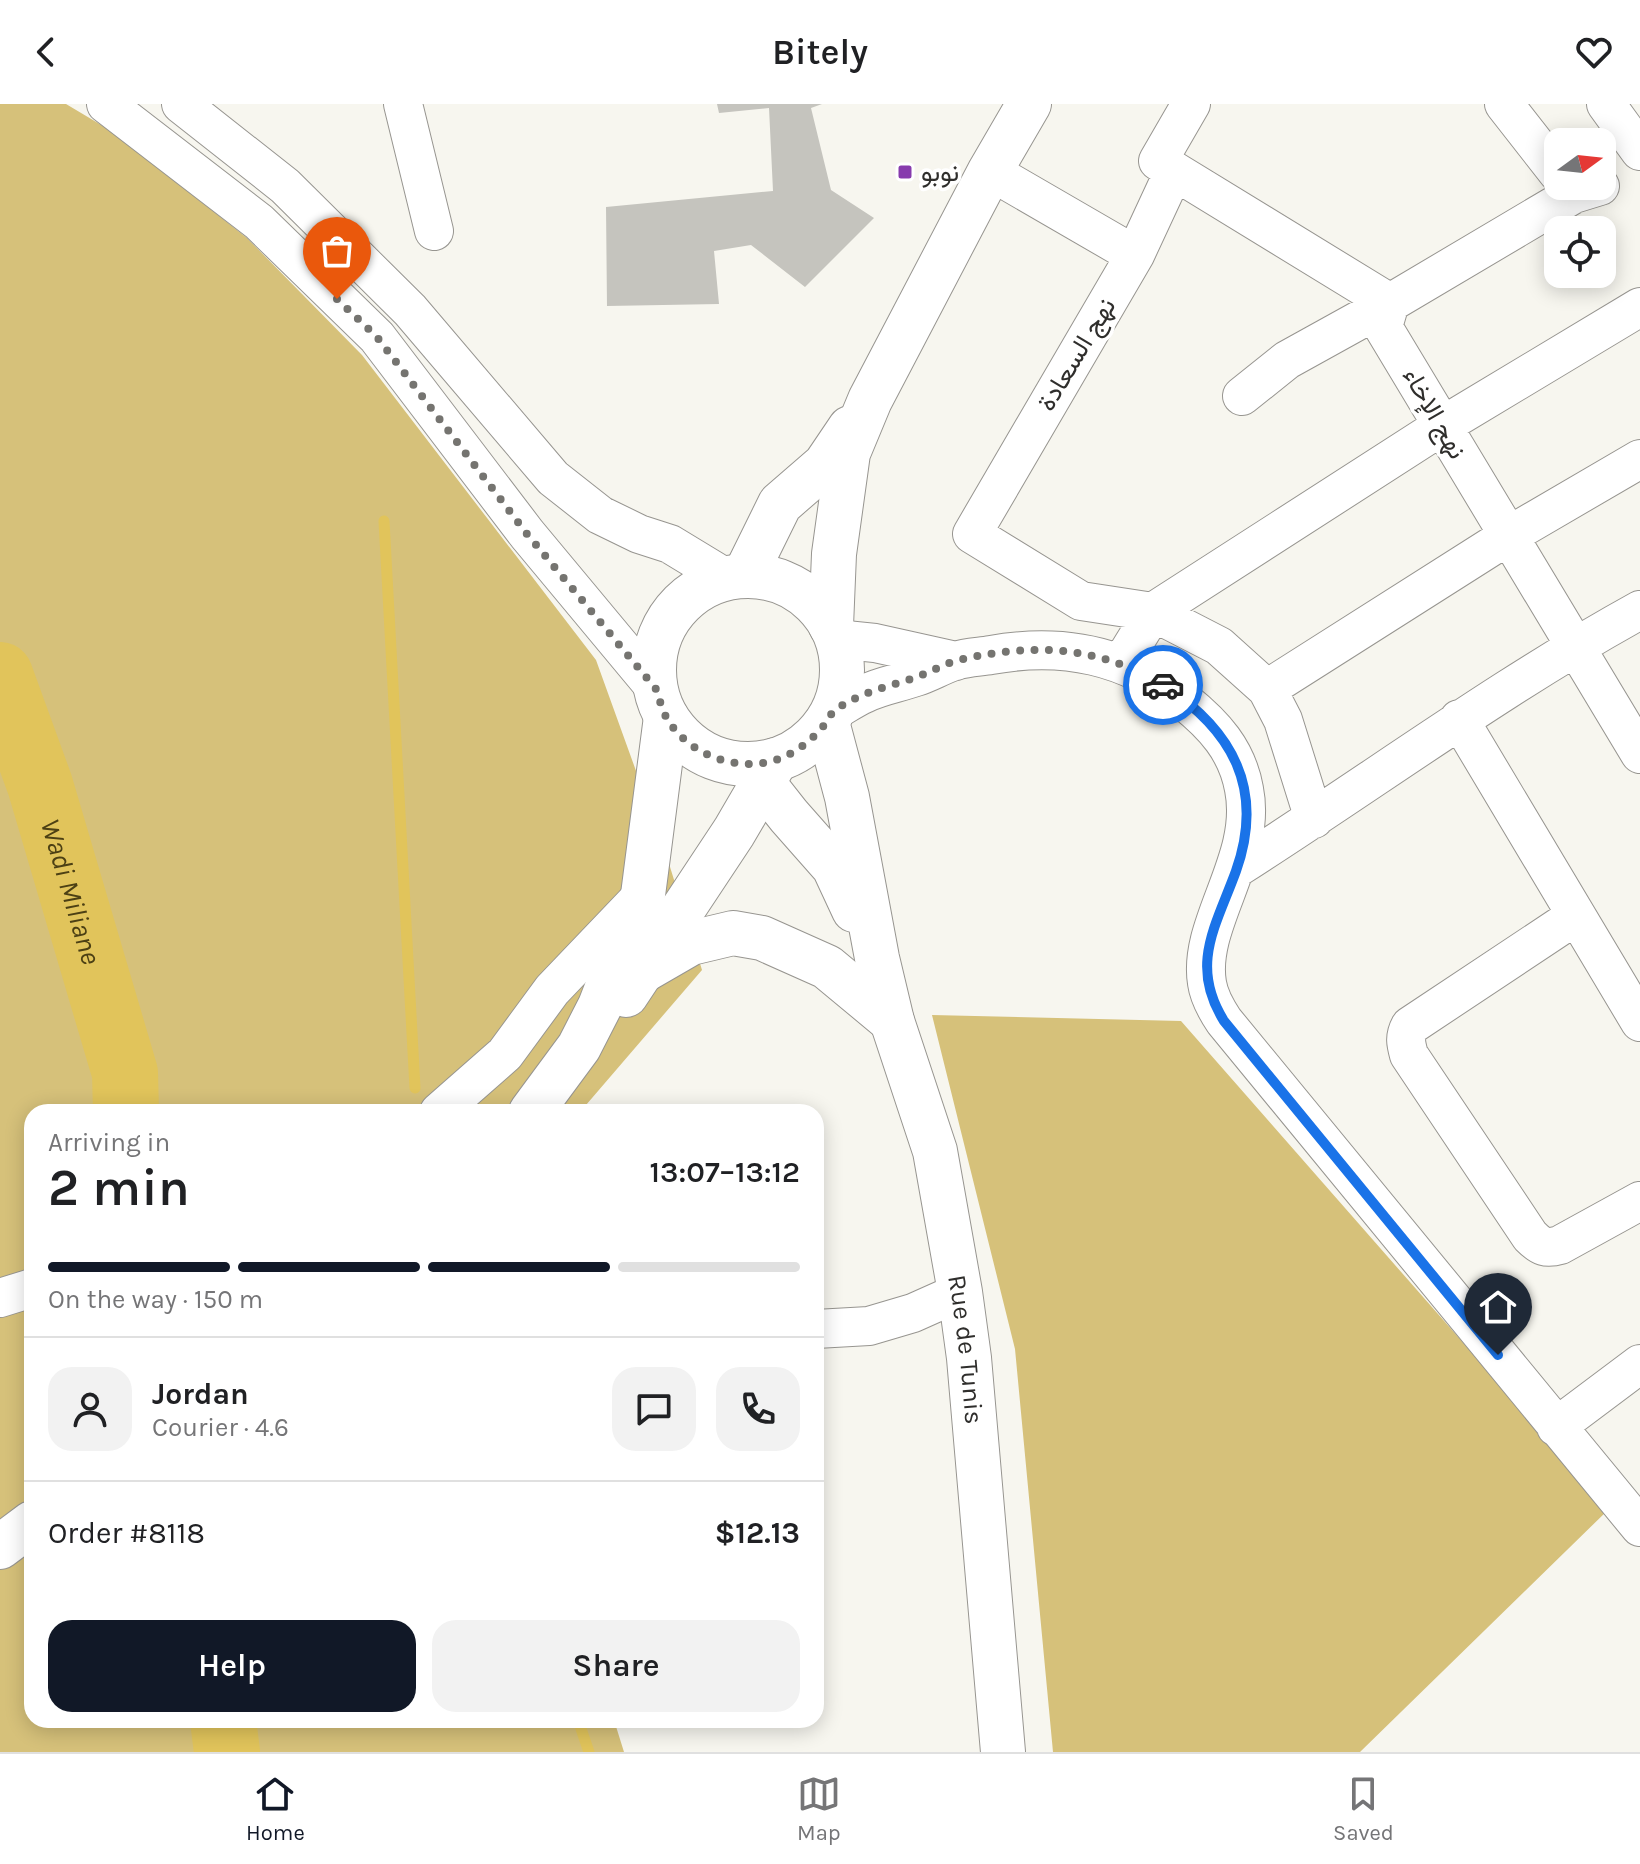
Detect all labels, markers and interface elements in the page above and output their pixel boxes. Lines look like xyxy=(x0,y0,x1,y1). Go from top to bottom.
icon: back xyxy=(24,30,68,74)
icon: heart xyxy=(1572,30,1616,74)
text: Bitely xyxy=(772,31,868,73)
north arrow xyxy=(1544,128,1616,200)
map controls xyxy=(1544,128,1616,288)
place label: نوبو xyxy=(921,157,959,188)
marker: نوبو xyxy=(896,163,914,181)
button: locate xyxy=(1544,216,1616,288)
pin xyxy=(303,217,371,299)
icon: bag xyxy=(315,229,359,273)
street label: نهج السعادة xyxy=(1031,292,1124,417)
street label: نهج الإخاء xyxy=(1394,362,1473,465)
courier xyxy=(1123,645,1203,725)
icon: car xyxy=(1141,663,1185,707)
water label: Wadi Miliane xyxy=(34,815,108,968)
text: Arriving in xyxy=(48,1127,170,1158)
text: 13:07–13:12 xyxy=(650,1154,800,1190)
text: 2 min xyxy=(48,1157,190,1218)
street label: Rue de Tunis xyxy=(941,1272,990,1425)
pin xyxy=(1464,1273,1532,1355)
text: On the way · 150 m xyxy=(48,1284,263,1315)
icon: home xyxy=(1476,1285,1520,1329)
button: person xyxy=(48,1367,132,1451)
button: chat xyxy=(612,1367,696,1451)
button: phone xyxy=(716,1367,800,1451)
text: Jordan xyxy=(152,1376,249,1412)
text: Courier · 4.6 xyxy=(152,1412,289,1443)
text: Order #8118 xyxy=(48,1515,205,1551)
text: $12.13 xyxy=(715,1515,800,1551)
button: Help xyxy=(48,1620,416,1712)
button: Share xyxy=(432,1620,800,1712)
tab: Home xyxy=(246,1772,305,1846)
tab: Map xyxy=(797,1772,841,1846)
tab: Saved xyxy=(1333,1772,1394,1846)

